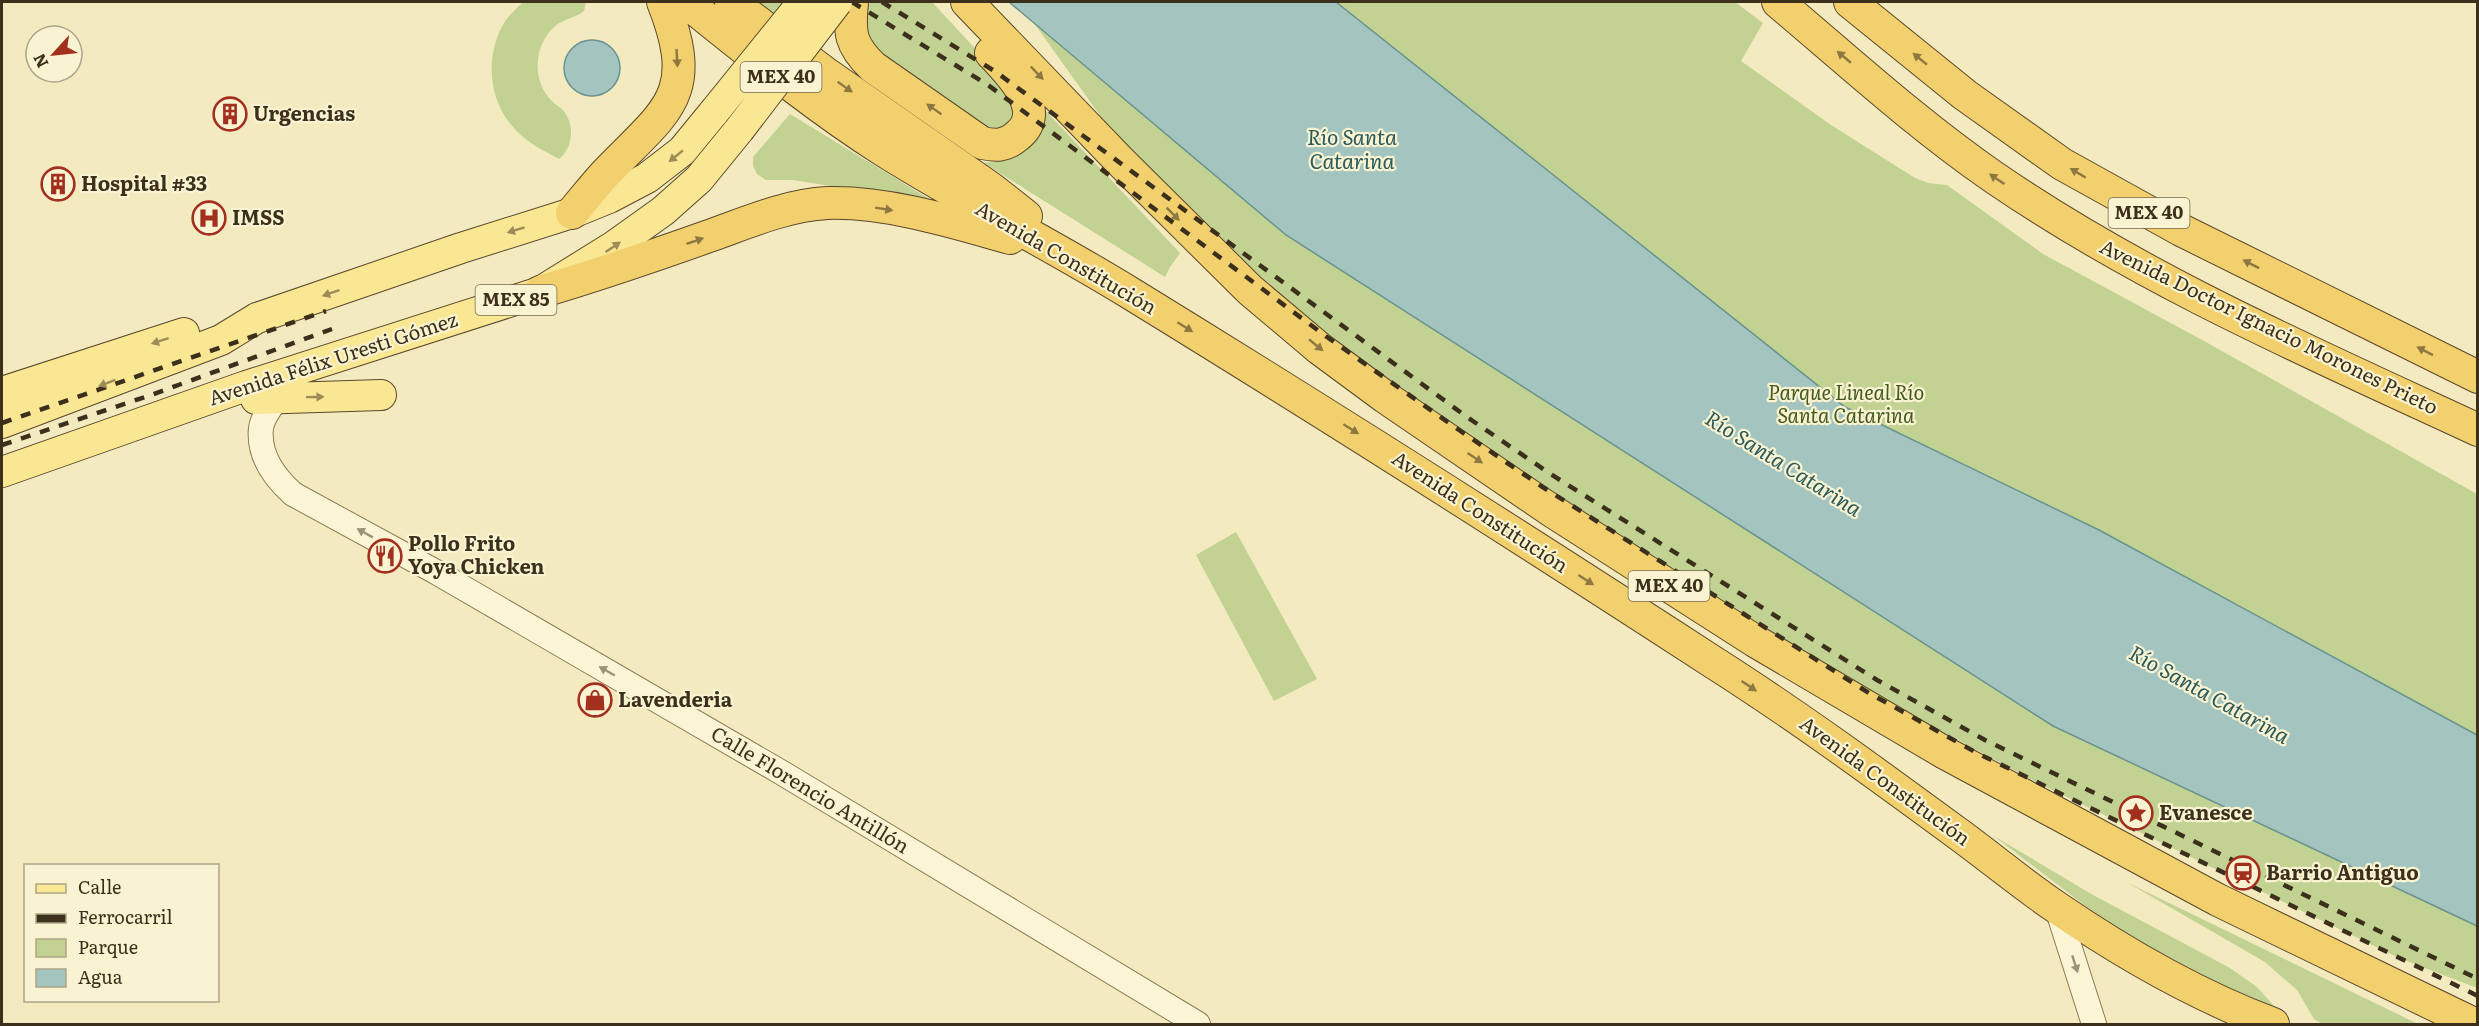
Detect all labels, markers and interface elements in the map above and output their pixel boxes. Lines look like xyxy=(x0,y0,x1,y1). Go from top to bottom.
north arrow xyxy=(24,24,84,84)
one-way arrow xyxy=(673,48,682,67)
text: N xyxy=(26,50,53,73)
one-way arrow xyxy=(1836,51,1852,64)
one-way arrow xyxy=(1912,53,1928,66)
road number: MEX 40 xyxy=(740,62,822,92)
one-way arrow xyxy=(1030,66,1044,81)
one-way arrow xyxy=(837,81,853,93)
building icon: Urgencias xyxy=(212,96,248,132)
place label: Urgencias xyxy=(253,97,355,127)
one-way arrow xyxy=(927,103,943,115)
water label: Río Santa Catarina xyxy=(1307,120,1397,175)
one-way arrow xyxy=(668,149,684,162)
building icon: Hospital #33 xyxy=(40,166,76,202)
place label: Hospital #33 xyxy=(81,167,207,197)
one-way arrow xyxy=(2070,168,2086,179)
one-way arrow xyxy=(1989,173,2005,185)
street label: Avenida Constitución xyxy=(971,192,1163,320)
road number: MEX 40 xyxy=(2108,198,2190,228)
hospital icon: IMSS xyxy=(191,200,227,236)
place label: IMSS xyxy=(232,201,285,231)
one-way arrow xyxy=(875,205,894,214)
one-way arrow xyxy=(1165,206,1179,220)
one-way arrow xyxy=(507,226,525,236)
street label: Avenida Doctor Ignacio Morones Prieto xyxy=(2096,230,2444,420)
one-way arrow xyxy=(687,235,705,245)
one-way arrow xyxy=(604,241,620,253)
one-way arrow xyxy=(2242,259,2259,268)
road number: MEX 85 xyxy=(476,285,556,315)
one-way arrow xyxy=(322,288,340,298)
street label: Avenida Félix Uresti Gómez xyxy=(204,303,461,412)
one-way arrow xyxy=(1177,321,1193,332)
one-way arrow xyxy=(151,337,169,346)
one-way arrow xyxy=(1308,339,1324,352)
one-way arrow xyxy=(2417,346,2434,356)
park label: Parque Lineal Río Santa Catarina xyxy=(1768,376,1924,429)
one-way arrow xyxy=(98,379,116,388)
one-way arrow xyxy=(305,392,324,401)
water label: Río Santa Catarina xyxy=(1700,401,1869,523)
one-way arrow xyxy=(1343,424,1359,435)
street label: Avenida Constitución xyxy=(1387,442,1575,579)
one-way arrow xyxy=(1467,452,1483,463)
place label: Pollo Frito Yoya Chicken xyxy=(408,527,545,580)
one-way arrow xyxy=(356,528,373,538)
restaurant icon: Pollo Frito Yoya Chicken xyxy=(367,538,403,574)
road number: MEX 40 xyxy=(1628,571,1710,601)
one-way arrow xyxy=(1577,574,1593,586)
water label: Río Santa Catarina xyxy=(2124,636,2296,750)
one-way arrow xyxy=(598,666,615,676)
one-way arrow xyxy=(1741,680,1757,692)
shop icon: Lavenderia xyxy=(577,682,613,718)
place label: Lavenderia xyxy=(618,683,733,713)
street label: Avenida Constitución xyxy=(1794,707,1978,852)
street label: Calle Florencio Antillón xyxy=(706,717,916,860)
place icon: Evanesce xyxy=(2118,795,2154,831)
place label: Evanesce xyxy=(2159,796,2253,826)
station icon: Barrio Antiguo xyxy=(2225,855,2261,891)
place label: Barrio Antiguo xyxy=(2266,856,2419,886)
legend xyxy=(24,864,219,1002)
text: Calle xyxy=(78,873,121,900)
text: Ferrocarril xyxy=(78,903,172,930)
text: Parque xyxy=(78,933,138,960)
one-way arrow xyxy=(2070,955,2080,973)
text: Agua xyxy=(78,963,123,990)

